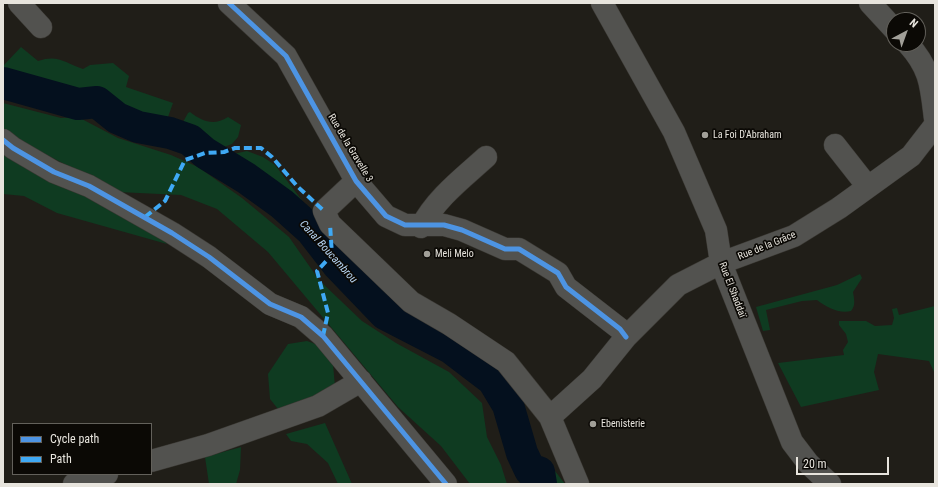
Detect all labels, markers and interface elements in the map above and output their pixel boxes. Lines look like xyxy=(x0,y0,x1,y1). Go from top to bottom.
north arrow xyxy=(886,12,926,52)
text: N xyxy=(907,16,920,30)
street label: Rue de la Gravelle 3 xyxy=(325,112,375,184)
place label: La Foi D'Abraham xyxy=(713,129,782,141)
marker: La Foi D'Abraham xyxy=(700,130,710,140)
water label: Canal Boucambrou xyxy=(296,218,360,286)
street label: Rue de la Grâce xyxy=(736,229,798,263)
place label: Meli Melo xyxy=(435,248,474,260)
marker: Meli Melo xyxy=(422,249,432,259)
street label: Rue El Shaddaï xyxy=(716,261,748,319)
place label: Ebenisterie xyxy=(601,418,645,430)
marker: Ebenisterie xyxy=(588,419,598,429)
legend xyxy=(12,423,152,475)
text: Cycle path xyxy=(50,432,99,446)
scale bar xyxy=(798,449,891,475)
text: Path xyxy=(50,452,72,466)
text: 20 m xyxy=(803,457,827,471)

